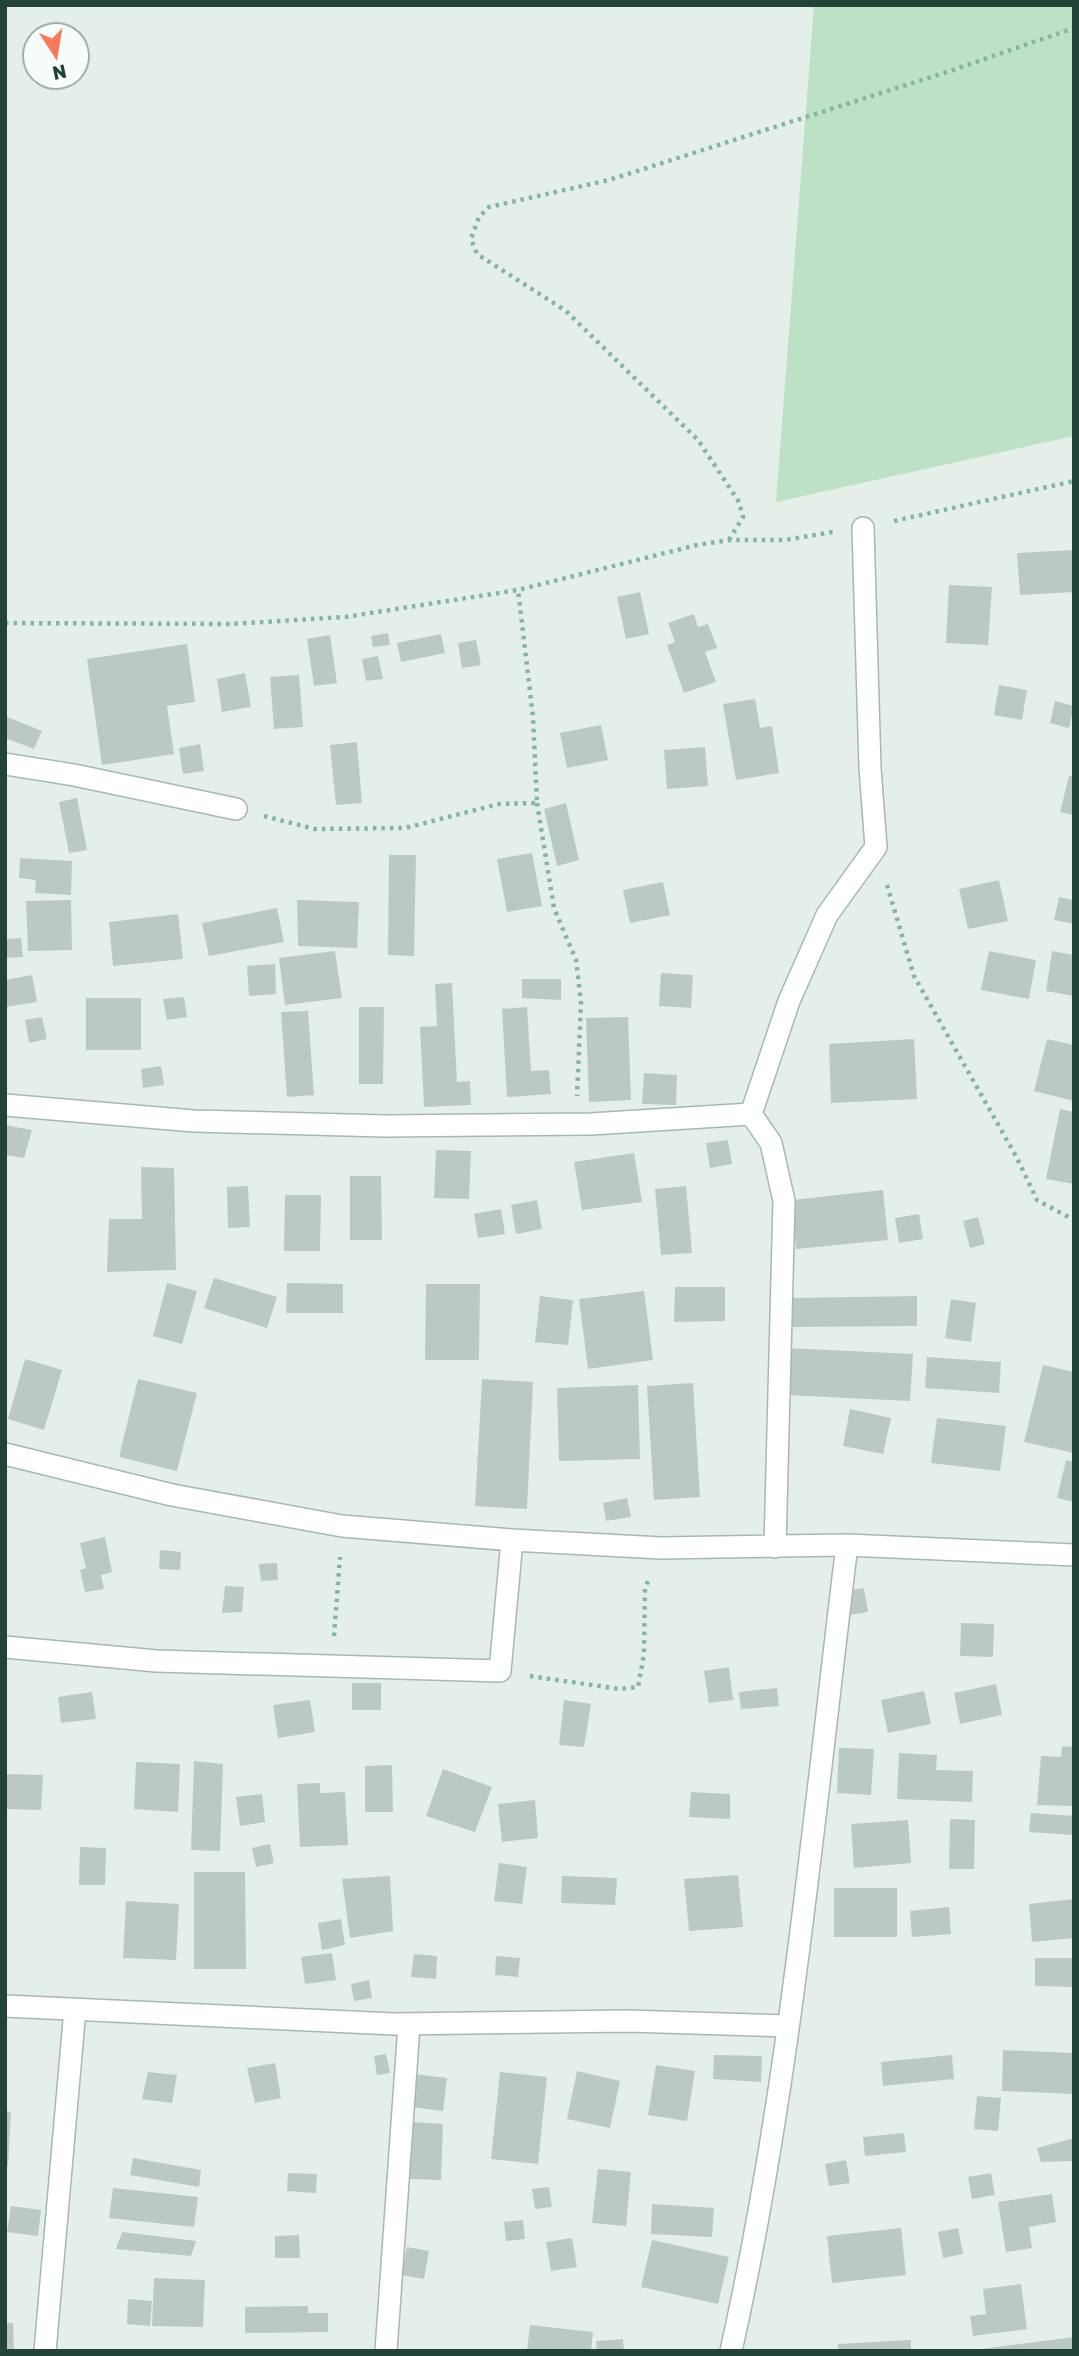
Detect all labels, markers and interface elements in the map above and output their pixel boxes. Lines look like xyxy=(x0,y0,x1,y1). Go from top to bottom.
north arrow xyxy=(21,21,91,91)
text: N xyxy=(50,59,69,85)

